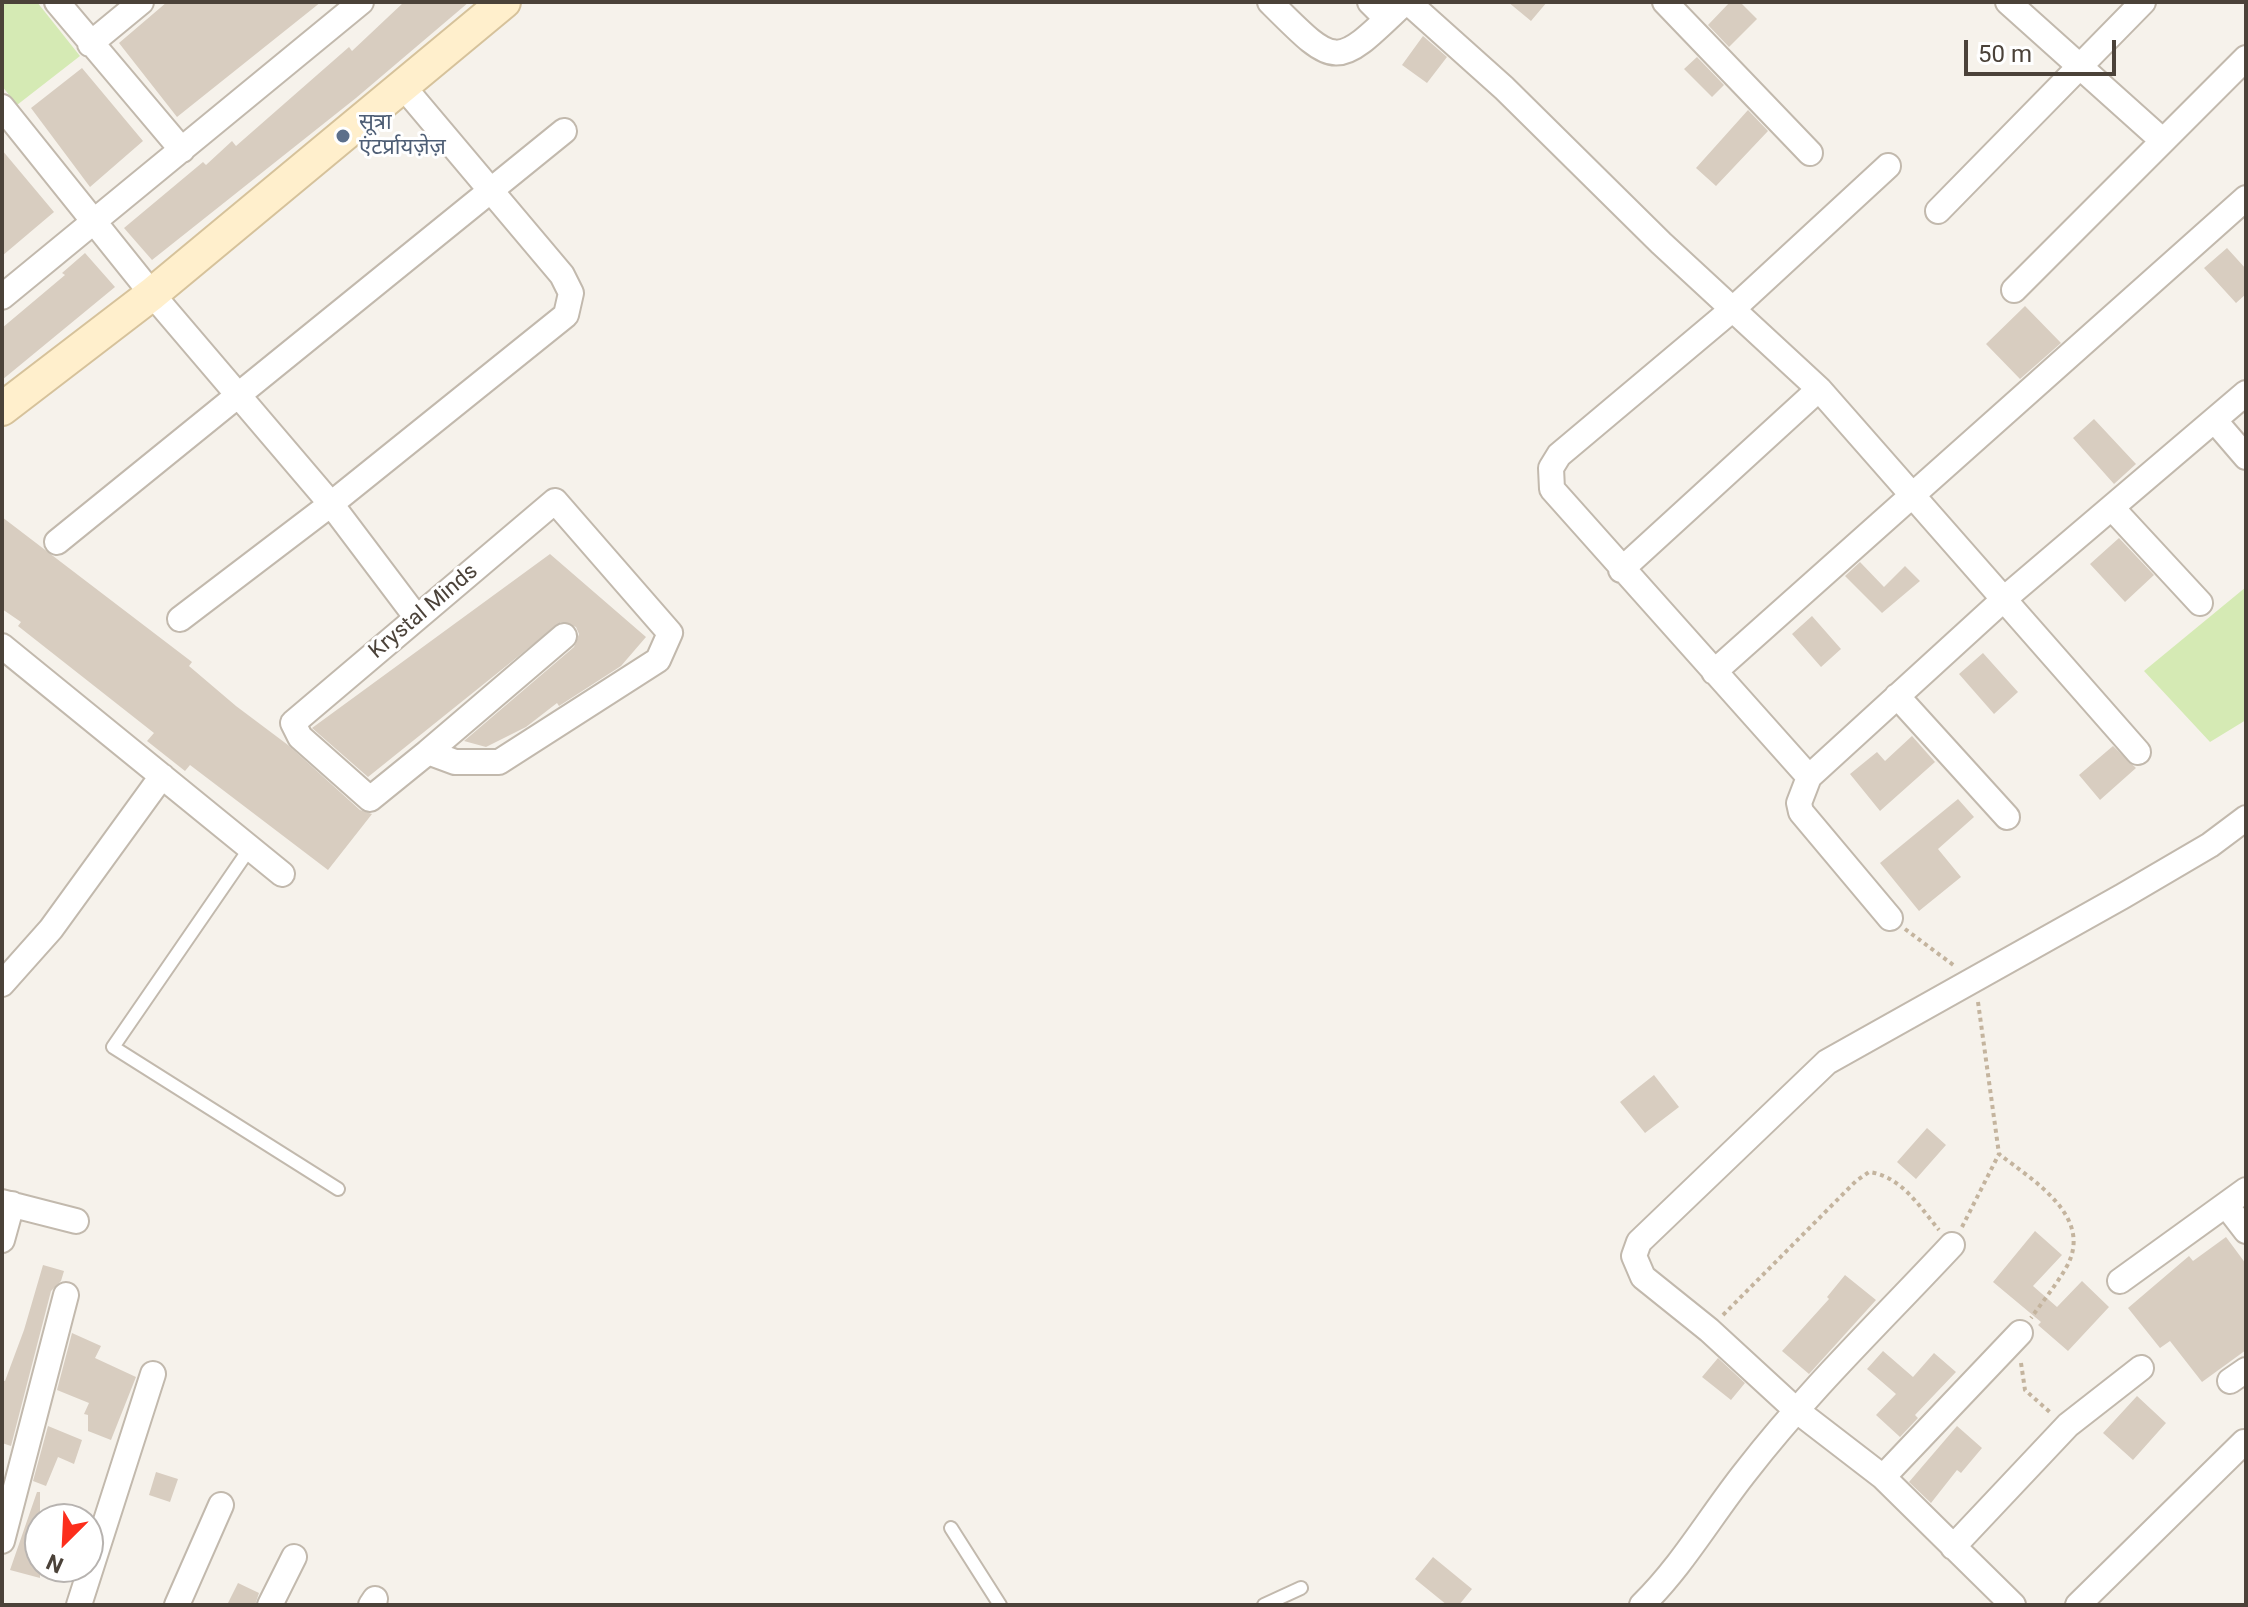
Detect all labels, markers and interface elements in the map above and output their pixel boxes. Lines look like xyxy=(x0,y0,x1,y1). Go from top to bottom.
scale bar xyxy=(1968,24,2120,74)
text: 50 m xyxy=(1978,40,2032,68)
place label: सूत्रा एंटर्प्रायज़ेज़ xyxy=(359,110,446,162)
marker: सूत्रा एंटर्प्रायज़ेज़ xyxy=(334,127,352,145)
street label: Krystal Minds xyxy=(364,559,484,665)
north arrow xyxy=(24,1503,104,1583)
text: N xyxy=(43,1549,67,1578)

